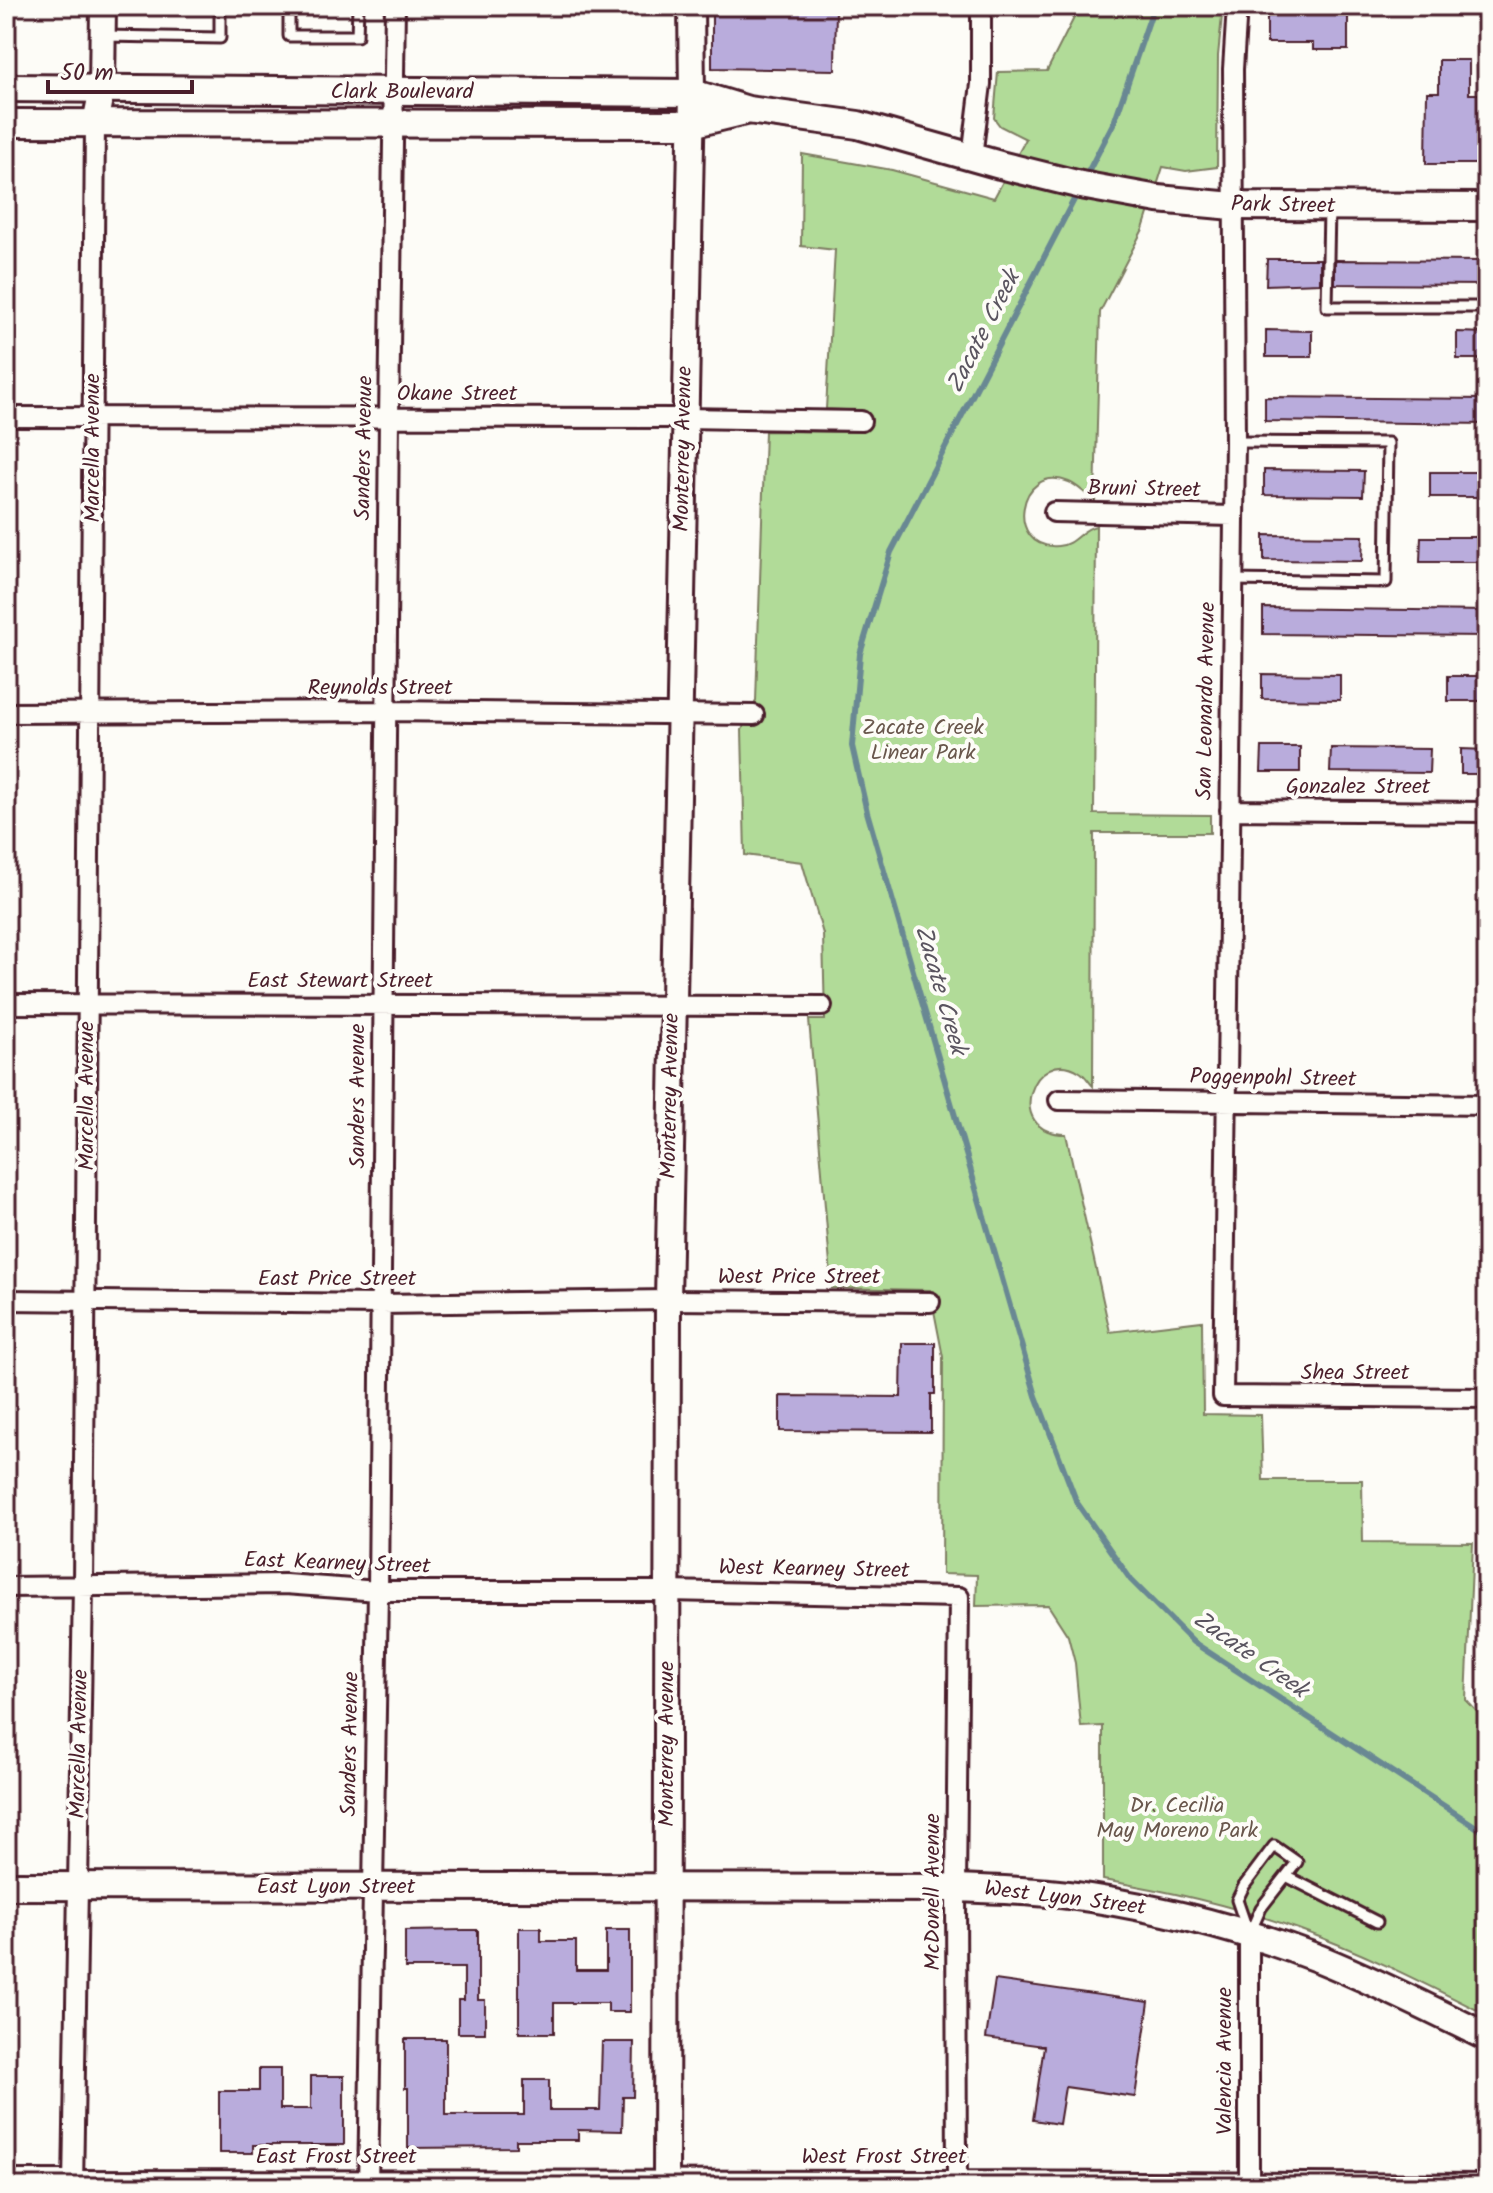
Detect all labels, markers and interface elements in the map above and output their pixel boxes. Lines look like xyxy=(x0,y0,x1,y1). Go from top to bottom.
scale bar xyxy=(48,44,192,94)
text: 50 m xyxy=(60,54,114,93)
street label: Clark Boulevard xyxy=(330,75,475,110)
street label: Park Street xyxy=(1230,188,1336,224)
water label: Zacate Creek xyxy=(936,261,1033,400)
street label: Monterrey Avenue xyxy=(665,366,703,532)
street label: Marcella Avenue xyxy=(76,373,111,523)
street label: Sanders Avenue xyxy=(346,375,384,521)
street label: Okane Street xyxy=(397,377,518,412)
street label: Bruni Street xyxy=(1087,472,1202,508)
street label: San Leonardo Avenue xyxy=(1188,601,1226,800)
street label: Reynolds Street xyxy=(307,671,453,706)
park label: Zacate Creek Linear Park xyxy=(862,711,985,771)
street label: Gonzalez Street xyxy=(1286,770,1431,805)
water label: Zacate Creek xyxy=(903,921,978,1063)
street label: East Stewart Street xyxy=(247,964,433,999)
street label: Monterrey Avenue xyxy=(652,1013,690,1179)
street label: Marcella Avenue xyxy=(70,1021,105,1171)
street label: Sanders Avenue xyxy=(341,1023,376,1168)
street label: Poggenpohl Street xyxy=(1189,1060,1357,1098)
street label: West Price Street xyxy=(718,1260,881,1295)
street label: East Price Street xyxy=(258,1262,417,1297)
street label: Shea Street xyxy=(1301,1356,1410,1391)
street label: East Kearney Street xyxy=(243,1543,432,1585)
street label: West Kearney Street xyxy=(718,1551,910,1589)
water label: Zacate Creek xyxy=(1184,1601,1319,1711)
street label: Monterrey Avenue xyxy=(650,1661,685,1827)
street label: Marcella Avenue xyxy=(61,1669,99,1819)
street label: Sanders Avenue xyxy=(332,1671,370,1817)
park label: Dr. Cecilia May Moreno Park xyxy=(1096,1789,1259,1849)
street label: McDonell Avenue xyxy=(916,1813,951,1971)
street label: East Lyon Street xyxy=(257,1870,416,1905)
street label: West Lyon Street xyxy=(982,1872,1148,1926)
street label: Valencia Avenue xyxy=(1208,1987,1243,2135)
street label: East Frost Street xyxy=(255,2140,417,2175)
street label: West Frost Street xyxy=(801,2140,967,2175)

